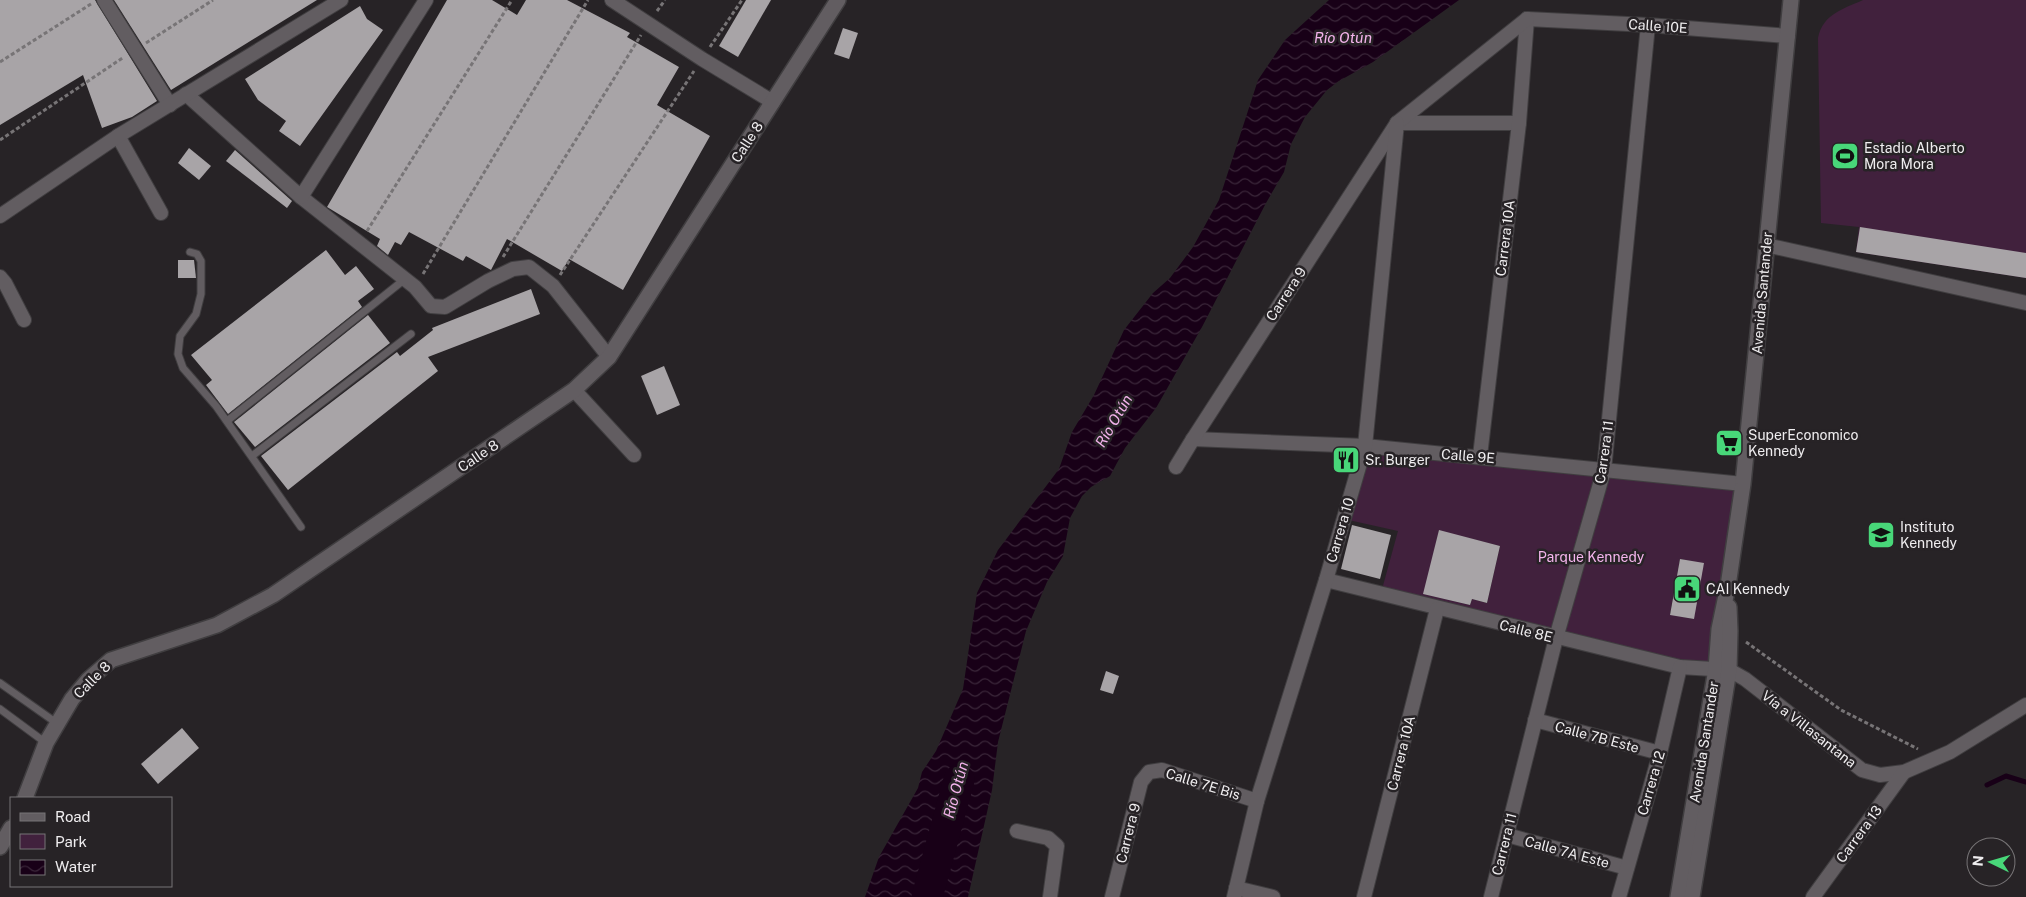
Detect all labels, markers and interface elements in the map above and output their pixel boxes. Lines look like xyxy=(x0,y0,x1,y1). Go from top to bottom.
street label: Calle 10E xyxy=(1628,16,1688,36)
water label: Río Otún xyxy=(1314,29,1372,46)
street label: Calle 8 xyxy=(728,119,766,165)
place label: Estadio Alberto Mora Mora xyxy=(1864,140,1965,172)
sports icon: Estadio Alberto Mora Mora xyxy=(1830,141,1860,171)
street label: Carrera 10A xyxy=(1492,199,1518,277)
street label: Avenida Santander xyxy=(1749,231,1775,355)
street label: Carrera 9 xyxy=(1263,264,1309,324)
water label: Río Otún xyxy=(1092,391,1135,450)
street label: Carrera 11 xyxy=(1592,419,1616,485)
place label: SuperEconomico Kennedy xyxy=(1748,427,1859,459)
supermarket icon: SuperEconomico Kennedy xyxy=(1714,428,1744,458)
street label: Calle 8 xyxy=(455,437,501,475)
restaurant icon: Sr. Burger xyxy=(1331,445,1361,475)
street label: Calle 9E xyxy=(1440,446,1496,466)
place label: Sr. Burger xyxy=(1365,452,1430,468)
street label: Carrera 10 xyxy=(1323,496,1357,564)
place label: Instituto Kennedy xyxy=(1900,519,1958,551)
school or university icon: Instituto Kennedy xyxy=(1866,520,1896,550)
park label: Parque Kennedy xyxy=(1538,549,1645,565)
public building icon: CAI Kennedy xyxy=(1672,574,1702,604)
place label: CAI Kennedy xyxy=(1706,581,1790,597)
street label: Calle 8E xyxy=(1498,617,1554,645)
street label: Calle 8 xyxy=(70,658,114,702)
street label: Avenida Santander xyxy=(1686,680,1722,804)
street label: Vía a Villasantana xyxy=(1759,687,1859,771)
street label: Carrera 10A xyxy=(1384,714,1418,792)
street label: Calle 7B Este xyxy=(1553,718,1641,756)
street label: Carrera 12 xyxy=(1634,749,1668,817)
water label: Río Otún xyxy=(940,760,971,820)
street label: Calle 7E Bis xyxy=(1164,765,1242,803)
legend xyxy=(10,797,172,887)
street label: Carrera 9 xyxy=(1113,801,1143,865)
street label: Carrera 13 xyxy=(1833,802,1885,866)
text: Road xyxy=(55,808,91,825)
street label: Carrera 11 xyxy=(1489,811,1519,877)
text: Park xyxy=(55,833,87,850)
street label: Calle 7A Este xyxy=(1523,833,1611,871)
north arrow xyxy=(1966,837,2016,887)
text: N xyxy=(1970,855,1986,867)
text: Water xyxy=(55,858,97,875)

